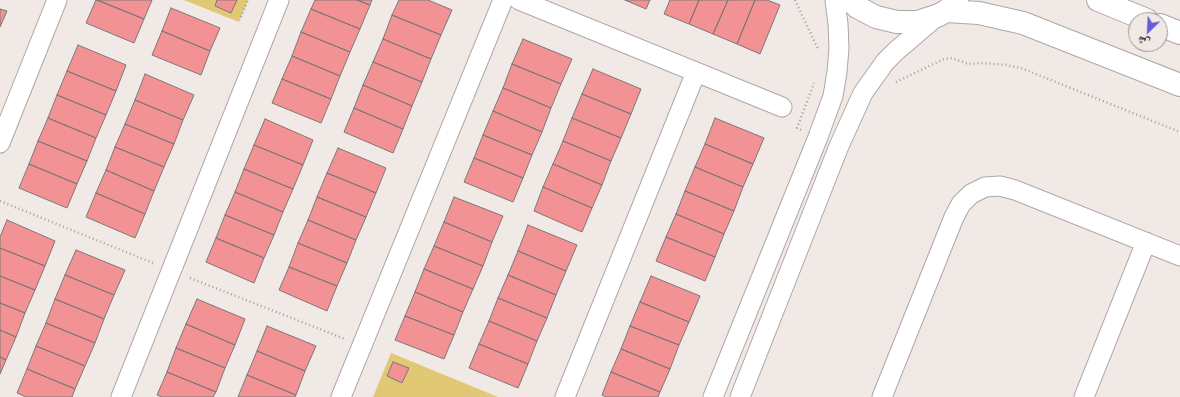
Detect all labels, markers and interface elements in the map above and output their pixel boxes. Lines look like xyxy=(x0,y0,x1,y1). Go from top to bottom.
north arrow xyxy=(1128,12,1168,52)
text: ش xyxy=(1135,33,1152,52)

